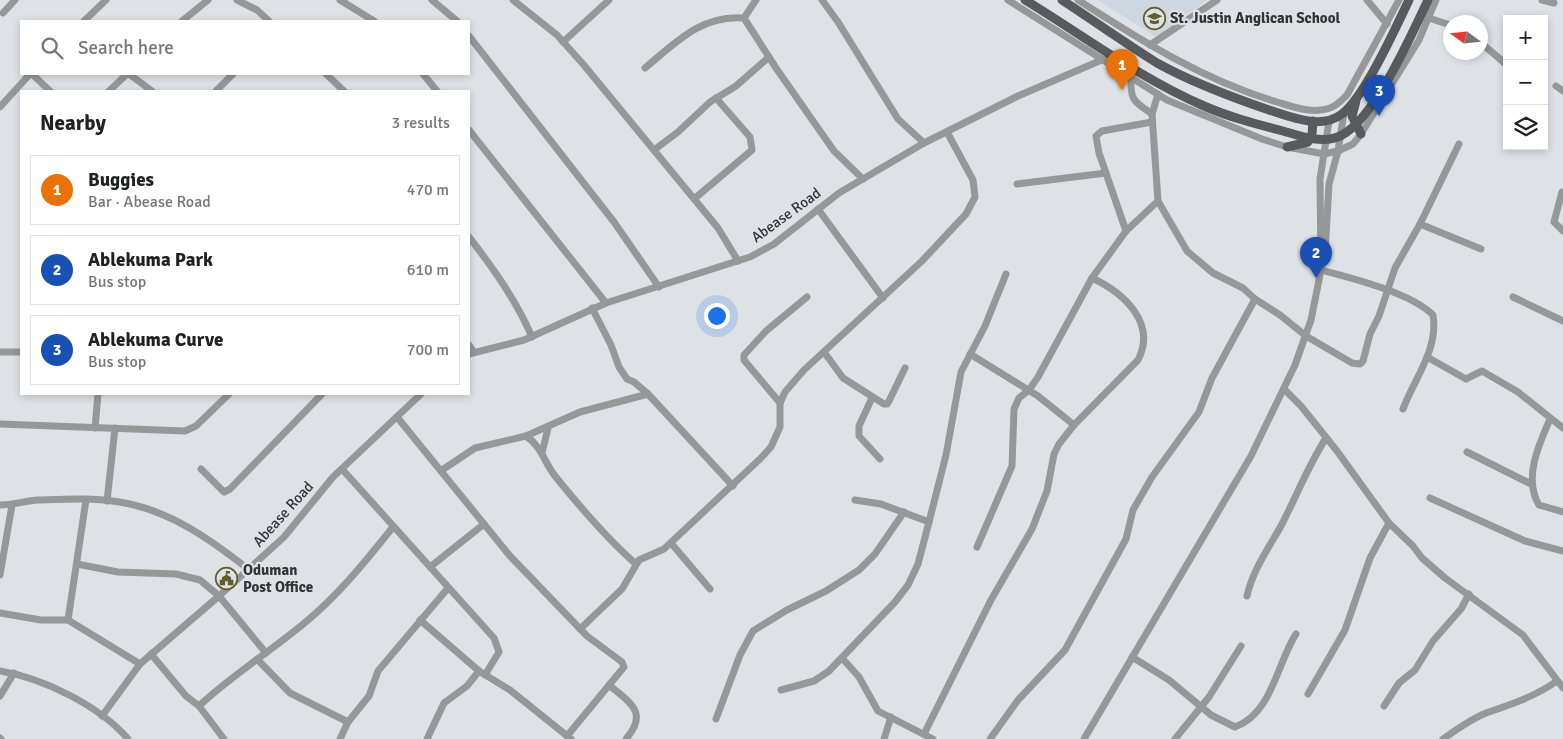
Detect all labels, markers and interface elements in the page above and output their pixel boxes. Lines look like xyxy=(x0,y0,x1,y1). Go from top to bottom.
school or university icon: St. Justin Anglican School xyxy=(1142,6,1166,30)
place label: St. Justin Anglican School xyxy=(1170,9,1341,27)
north arrow xyxy=(1443,15,1488,60)
map controls xyxy=(1503,15,1548,150)
button: + xyxy=(1503,15,1548,60)
search box xyxy=(20,20,470,75)
icon: search xyxy=(38,34,66,62)
text: Search here xyxy=(78,36,174,60)
pin: 1 xyxy=(1106,49,1138,90)
button: − xyxy=(1503,60,1548,105)
pin: 3 xyxy=(1363,75,1395,116)
button: layers xyxy=(1503,105,1548,150)
text: Nearby xyxy=(40,110,106,136)
text: 3 results xyxy=(391,113,450,133)
text: Buggies xyxy=(88,168,154,192)
text: 1 xyxy=(53,180,61,200)
text: 470 m xyxy=(407,180,449,200)
street label: Abease Road xyxy=(748,184,824,246)
text: Bar · Abease Road xyxy=(88,192,211,212)
pin: 2 xyxy=(1300,237,1332,278)
text: Ablekuma Park xyxy=(88,248,213,272)
text: 2 xyxy=(53,260,61,280)
text: 610 m xyxy=(407,260,449,280)
text: Bus stop xyxy=(88,272,146,292)
your location xyxy=(704,303,730,329)
text: Ablekuma Curve xyxy=(88,328,223,352)
text: 3 xyxy=(53,340,61,360)
text: 700 m xyxy=(407,340,449,360)
text: Bus stop xyxy=(88,352,146,372)
street label: Abease Road xyxy=(249,478,317,550)
place label: Oduman Post Office xyxy=(243,561,313,596)
public building icon: Oduman Post Office xyxy=(215,567,239,591)

